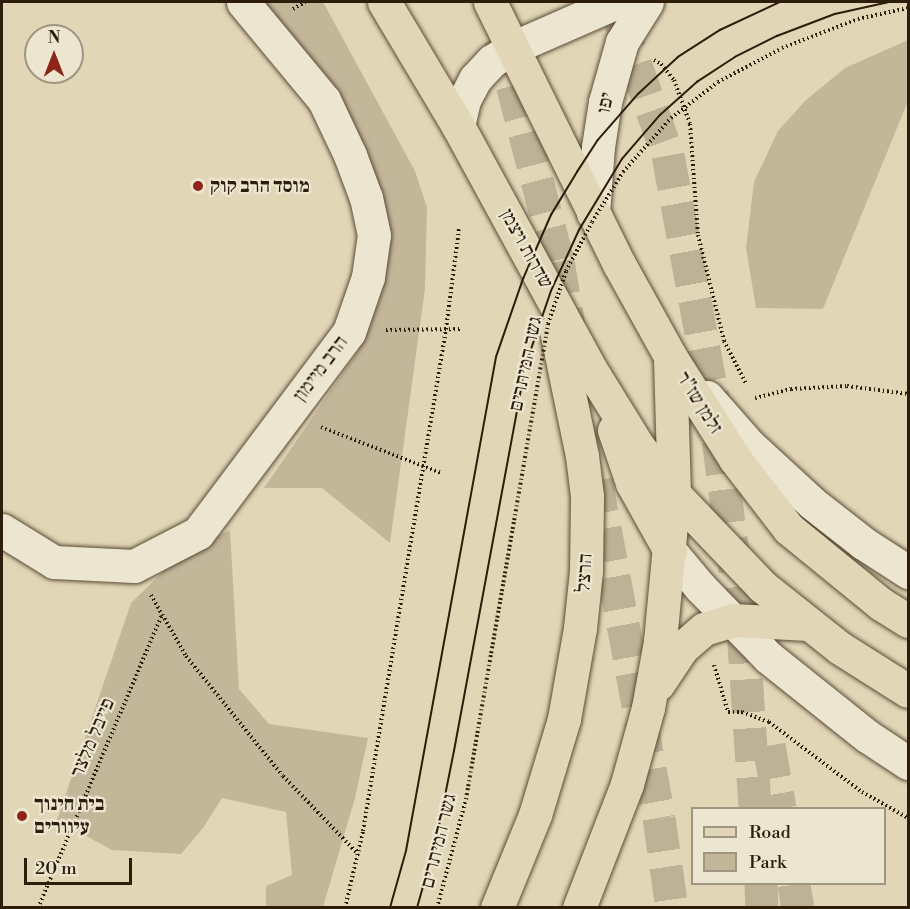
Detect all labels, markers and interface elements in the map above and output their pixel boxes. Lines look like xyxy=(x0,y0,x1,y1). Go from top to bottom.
north arrow xyxy=(24,24,84,84)
text: N xyxy=(48,28,60,48)
street label: יפו xyxy=(592,90,620,116)
place label: מוסד הרב קוק xyxy=(210,174,310,198)
marker: מוסד הרב קוק xyxy=(191,179,205,193)
street label: שדרות ויצמן xyxy=(494,205,558,293)
street label: גשר המיתרים xyxy=(504,314,548,414)
street label: הרב מיימון xyxy=(288,331,354,407)
street label: זלמן שז"ר xyxy=(671,367,727,439)
street label: הרצל xyxy=(572,553,598,593)
street label: פייבל מלצר xyxy=(66,695,120,781)
street label: גשר המיתרים xyxy=(416,791,462,891)
place label: בית חינוך עיוורים xyxy=(34,792,104,839)
legend xyxy=(691,807,886,885)
marker: בית חינוך עיוורים xyxy=(15,809,29,823)
text: Road xyxy=(749,821,791,844)
scale bar xyxy=(27,846,135,884)
text: Park xyxy=(749,851,786,874)
text: 20 m xyxy=(35,857,77,880)

